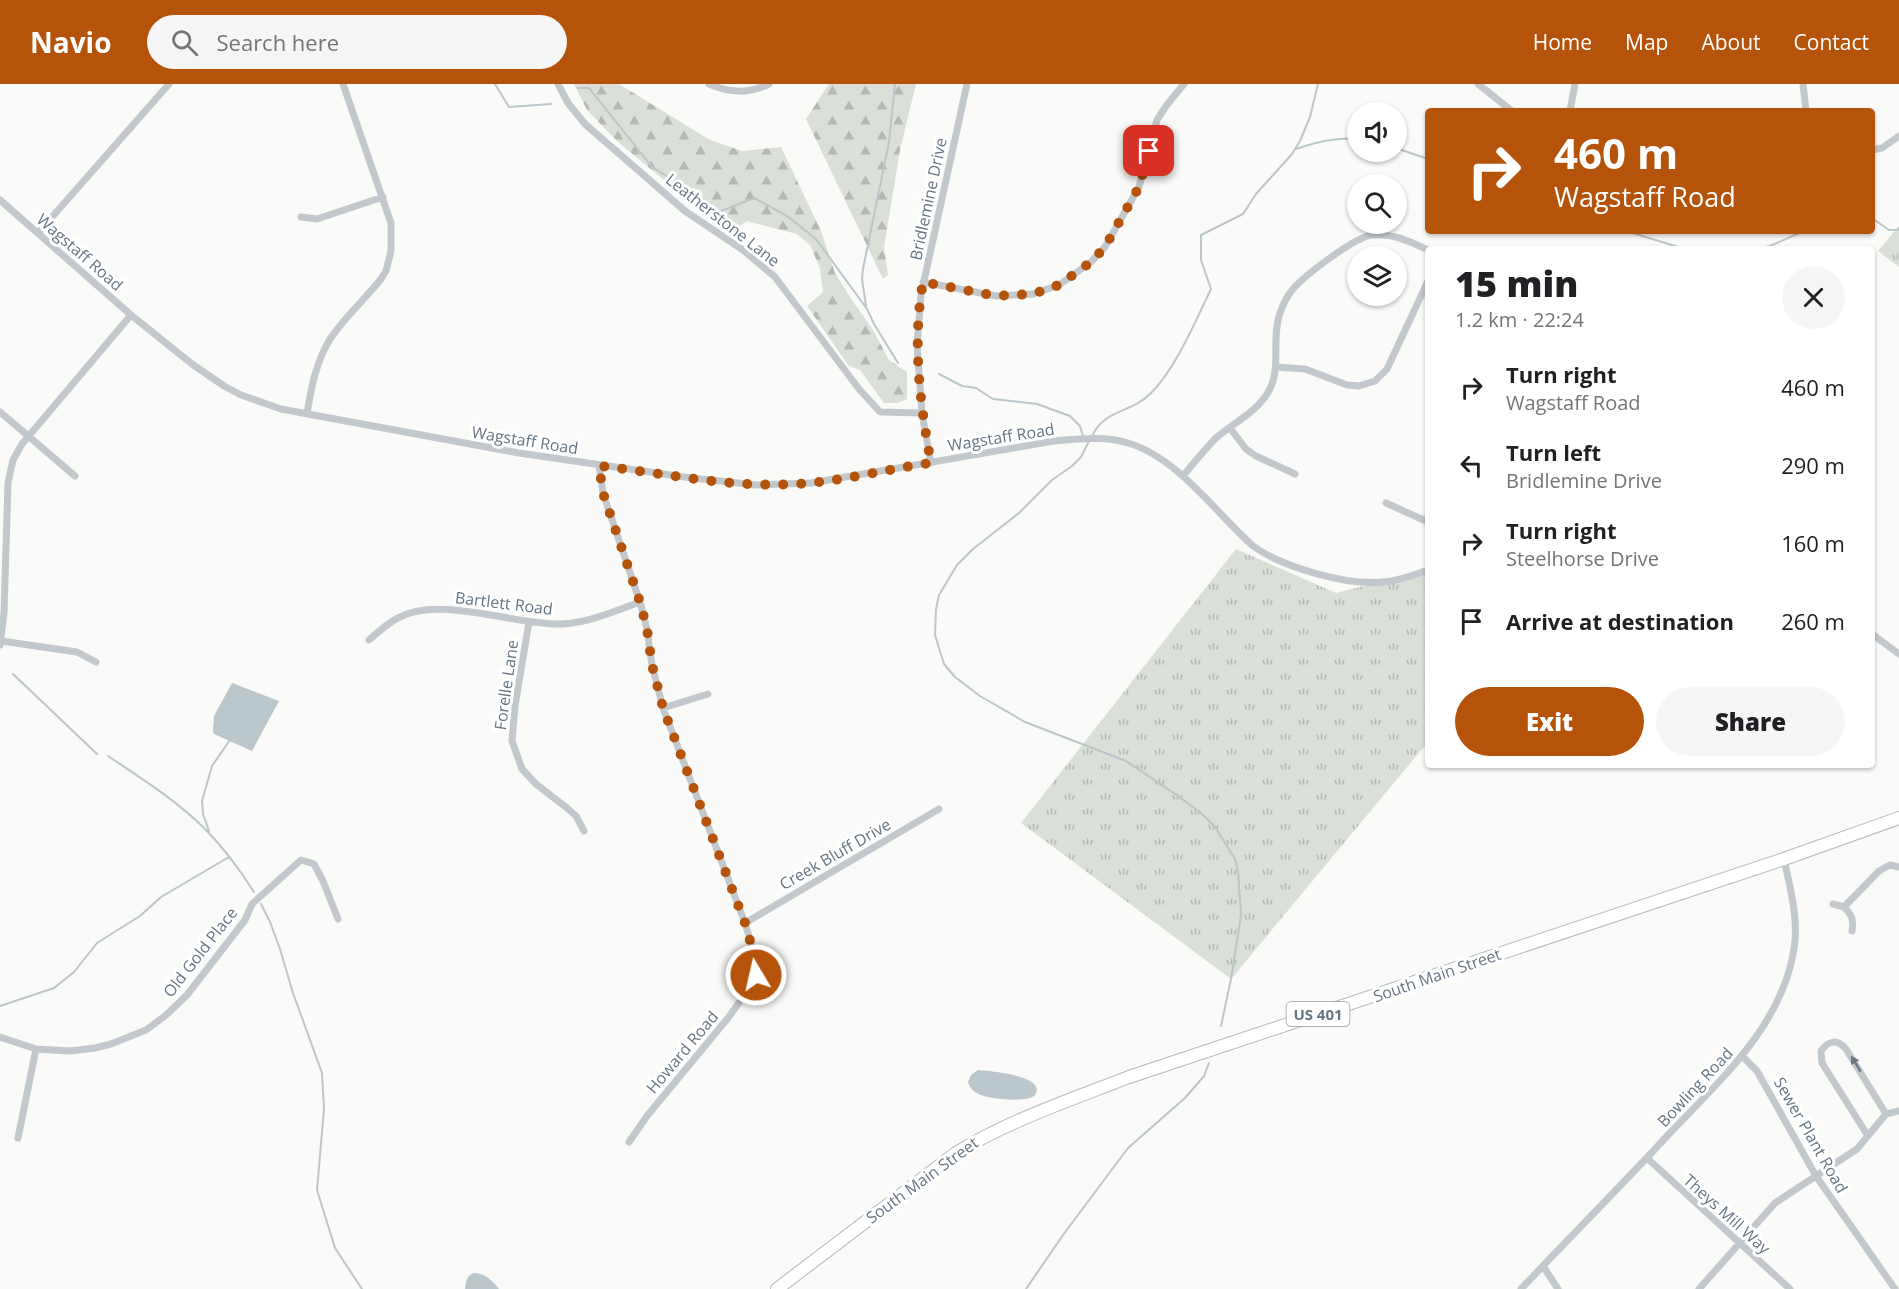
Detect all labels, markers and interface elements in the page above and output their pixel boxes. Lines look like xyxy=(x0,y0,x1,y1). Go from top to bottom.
search box xyxy=(147,15,567,69)
text: Navio xyxy=(30,23,111,61)
icon: search xyxy=(168,26,201,59)
text: Search here xyxy=(216,27,339,57)
text: Home xyxy=(1533,28,1592,56)
text: Map xyxy=(1625,28,1668,56)
text: About xyxy=(1701,28,1761,56)
text: Contact xyxy=(1794,28,1869,56)
map controls xyxy=(1347,102,1407,306)
button: sound xyxy=(1347,102,1407,162)
text: 460 m xyxy=(1554,124,1678,181)
pin xyxy=(1123,125,1174,176)
icon: right xyxy=(1455,132,1533,210)
icon: arrive xyxy=(1132,134,1165,167)
street label: Bridlemine Drive xyxy=(904,136,952,262)
street label: Leatherstone Lane xyxy=(661,168,785,272)
button: search xyxy=(1347,174,1407,234)
text: Wagstaff Road xyxy=(1554,178,1736,215)
street label: Wagstaff Road xyxy=(32,208,128,296)
button: layers xyxy=(1347,246,1407,306)
text: 15 min xyxy=(1455,259,1578,308)
button: close xyxy=(1782,266,1845,329)
text: 1.2 km · 22:24 xyxy=(1455,306,1584,333)
text: Turn right xyxy=(1506,359,1617,389)
icon: right xyxy=(1455,371,1488,404)
text: 460 m xyxy=(1781,372,1845,402)
text: Wagstaff Road xyxy=(1506,389,1641,416)
street label: Wagstaff Road xyxy=(946,418,1056,456)
street label: Wagstaff Road xyxy=(470,421,580,459)
text: Turn left xyxy=(1506,437,1601,467)
icon: left xyxy=(1455,449,1488,482)
text: 290 m xyxy=(1781,450,1845,480)
text: Bridlemine Drive xyxy=(1506,467,1662,494)
text: Turn right xyxy=(1506,515,1617,545)
icon: right xyxy=(1455,527,1488,560)
text: 160 m xyxy=(1781,528,1845,558)
text: Steelhorse Drive xyxy=(1506,545,1659,572)
street label: Bartlett Road xyxy=(454,586,554,620)
icon: arrive xyxy=(1455,605,1488,638)
text: Arrive at destination xyxy=(1506,606,1734,636)
text: 260 m xyxy=(1781,606,1845,636)
street label: Forelle Lane xyxy=(489,639,523,731)
button: Exit xyxy=(1455,687,1644,756)
button: Share xyxy=(1656,687,1845,756)
street label: Creek Bluff Drive xyxy=(775,813,895,895)
street label: Old Gold Place xyxy=(158,902,242,1002)
position arrow xyxy=(724,943,788,1007)
street label: South Main Street xyxy=(1370,943,1504,1007)
road number: US 401 xyxy=(1286,1002,1350,1026)
street label: Howard Road xyxy=(641,1006,723,1098)
street label: Bowling Road xyxy=(1652,1042,1738,1132)
one-way arrow xyxy=(1850,1056,1861,1072)
street label: Sewer Plant Road xyxy=(1769,1073,1853,1197)
street label: South Main Street xyxy=(861,1132,983,1228)
street label: Theys Mill Way xyxy=(1679,1169,1776,1260)

